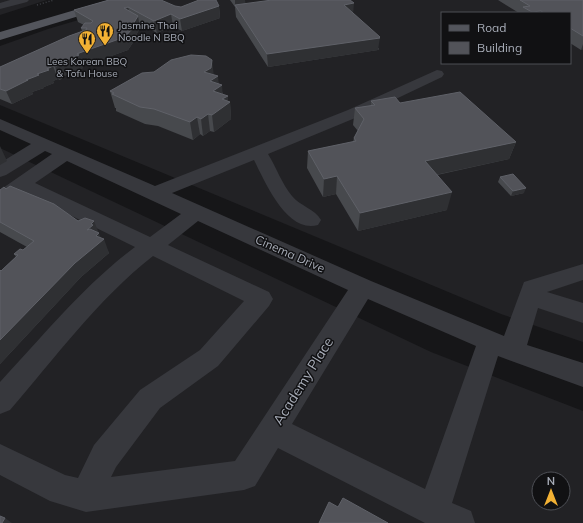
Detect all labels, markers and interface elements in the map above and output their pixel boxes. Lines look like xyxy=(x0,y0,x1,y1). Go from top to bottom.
legend xyxy=(441,12,571,64)
place label: Jasmine Thai Noodle N BBQ xyxy=(118,19,185,44)
text: Road xyxy=(477,20,506,35)
restaurant icon: Jasmine Thai Noodle N BBQ xyxy=(95,21,115,46)
restaurant icon: Lees Korean BBQ & Tofu House xyxy=(77,29,97,54)
text: Building xyxy=(477,40,522,55)
place label: Lees Korean BBQ & Tofu House xyxy=(47,55,128,80)
street label: Cinema Drive xyxy=(253,232,327,276)
street label: Academy Place xyxy=(269,334,337,428)
north arrow xyxy=(531,471,571,511)
text: N xyxy=(547,474,555,488)

